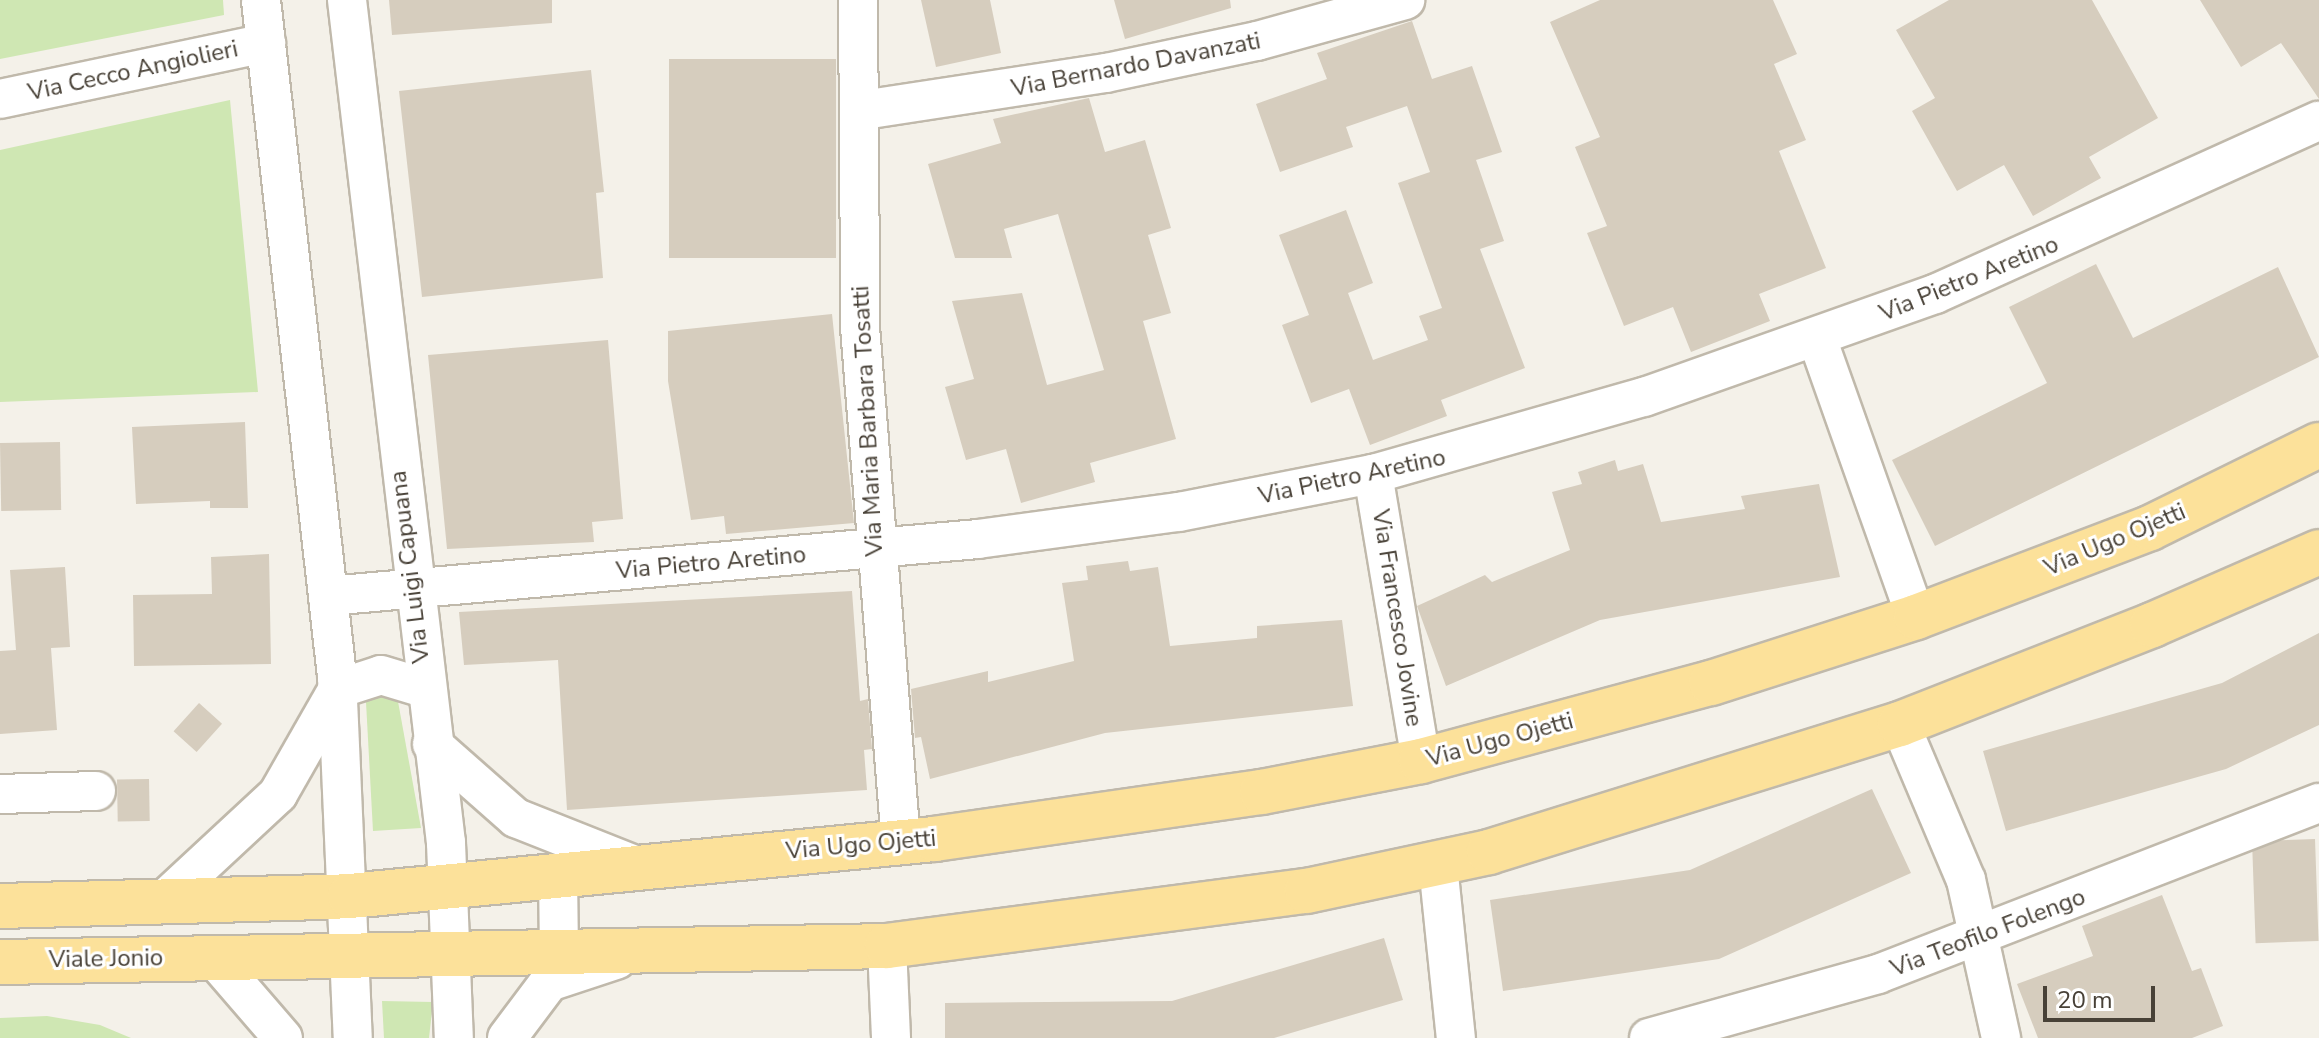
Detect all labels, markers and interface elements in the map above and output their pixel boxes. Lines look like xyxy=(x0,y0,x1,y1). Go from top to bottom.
street label: Via Bernardo Davanzati xyxy=(1009,27,1263,103)
street label: Via Cecco Angiolieri xyxy=(25,35,241,107)
street label: Via Pietro Aretino xyxy=(1875,230,2063,328)
street label: Via Maria Barbara Tosatti xyxy=(847,285,889,557)
street label: Via Pietro Aretino xyxy=(1256,443,1448,511)
street label: Via Luigi Capuana xyxy=(384,469,436,665)
street label: Via Ugo Ojetti xyxy=(2040,497,2190,583)
street label: Via Francesco Jovine xyxy=(1366,507,1428,729)
street label: Via Pietro Aretino xyxy=(615,540,807,586)
street label: Via Ugo Ojetti xyxy=(1423,707,1577,773)
street label: Via Ugo Ojetti xyxy=(785,824,937,866)
street label: Via Teofilo Folengo xyxy=(1887,883,2089,983)
street label: Viale Jonio xyxy=(49,944,163,974)
scale bar xyxy=(2047,970,2159,1020)
text: 20 m xyxy=(2057,984,2113,1016)

